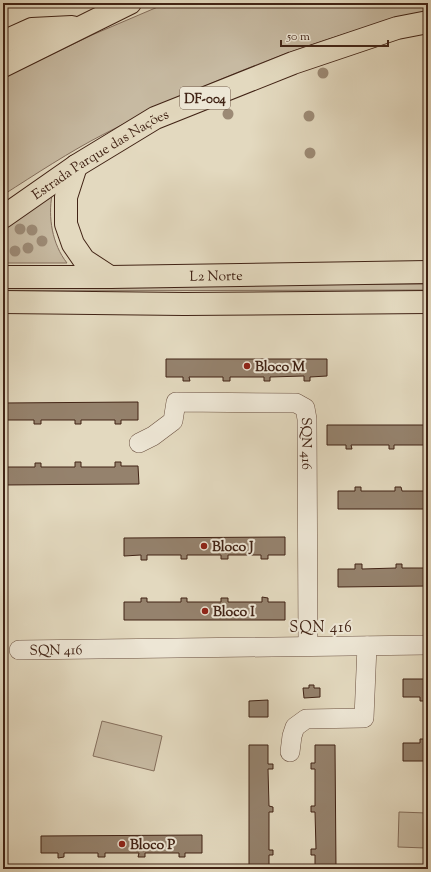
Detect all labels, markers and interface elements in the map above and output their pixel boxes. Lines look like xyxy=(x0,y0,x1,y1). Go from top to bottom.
scale bar xyxy=(281,22,388,48)
text: 50 m xyxy=(286,28,310,46)
road number: DF-004 xyxy=(180,87,230,109)
street label: Estrada Parque das Nações xyxy=(29,105,172,206)
street label: L2 Norte xyxy=(189,267,243,288)
place label: Bloco M xyxy=(255,358,305,378)
marker: Bloco M xyxy=(242,361,252,371)
street label: SQN 416 xyxy=(295,417,315,470)
place label: Bloco J xyxy=(212,538,254,558)
marker: Bloco J xyxy=(199,541,209,551)
place label: Bloco I xyxy=(213,603,255,623)
marker: Bloco I xyxy=(200,606,210,616)
district label: SQN 416 xyxy=(289,618,353,639)
street label: SQN 416 xyxy=(29,641,83,662)
place label: Bloco P xyxy=(130,836,175,856)
marker: Bloco P xyxy=(117,839,127,849)

